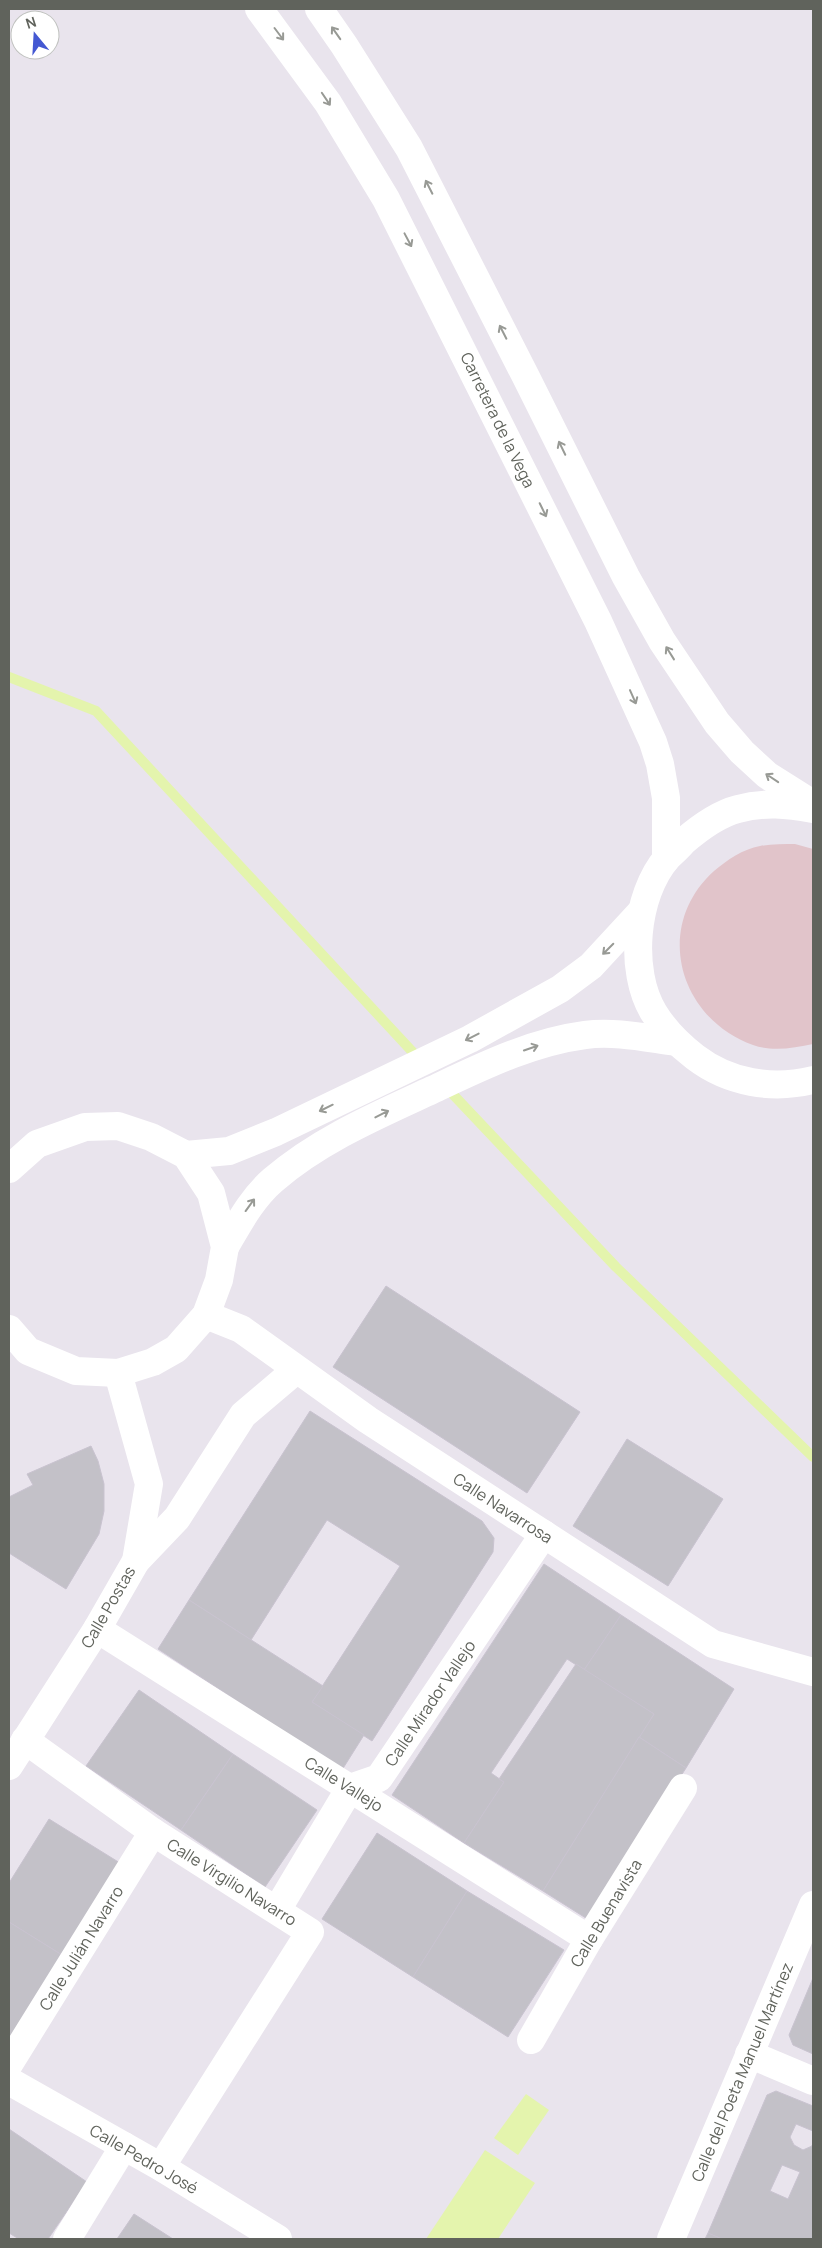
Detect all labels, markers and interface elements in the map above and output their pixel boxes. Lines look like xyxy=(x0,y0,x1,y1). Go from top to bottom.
north arrow xyxy=(10,10,60,60)
text: N xyxy=(23,12,39,33)
one-way arrow xyxy=(331,26,341,40)
one-way arrow xyxy=(273,27,284,40)
one-way arrow xyxy=(321,92,331,106)
one-way arrow xyxy=(424,180,433,195)
one-way arrow xyxy=(403,232,413,247)
one-way arrow xyxy=(498,324,508,339)
street label: Carretera de la Vega xyxy=(456,349,540,491)
one-way arrow xyxy=(556,440,566,455)
one-way arrow xyxy=(539,502,548,517)
one-way arrow xyxy=(665,647,675,661)
one-way arrow xyxy=(629,689,638,704)
one-way arrow xyxy=(765,773,779,783)
one-way arrow xyxy=(602,943,614,955)
one-way arrow xyxy=(465,1033,480,1042)
one-way arrow xyxy=(522,1043,538,1052)
one-way arrow xyxy=(319,1104,334,1114)
one-way arrow xyxy=(375,1109,390,1119)
one-way arrow xyxy=(245,1198,255,1212)
street label: Calle Navarrosa xyxy=(449,1468,557,1548)
street label: Calle Postas xyxy=(76,1562,140,1652)
street label: Calle Mirador Vallejo xyxy=(380,1636,480,1770)
street label: Calle Vallejo xyxy=(301,1751,387,1817)
street label: Calle Virgilio Navarro xyxy=(163,1833,301,1931)
street label: Calle Buenavista xyxy=(565,1855,647,1971)
street label: Calle Julián Navarro xyxy=(34,1881,128,2015)
street label: Calle del Poeta Manuel Martínez xyxy=(686,1959,798,2185)
street label: Calle Pedro José xyxy=(86,2119,202,2199)

